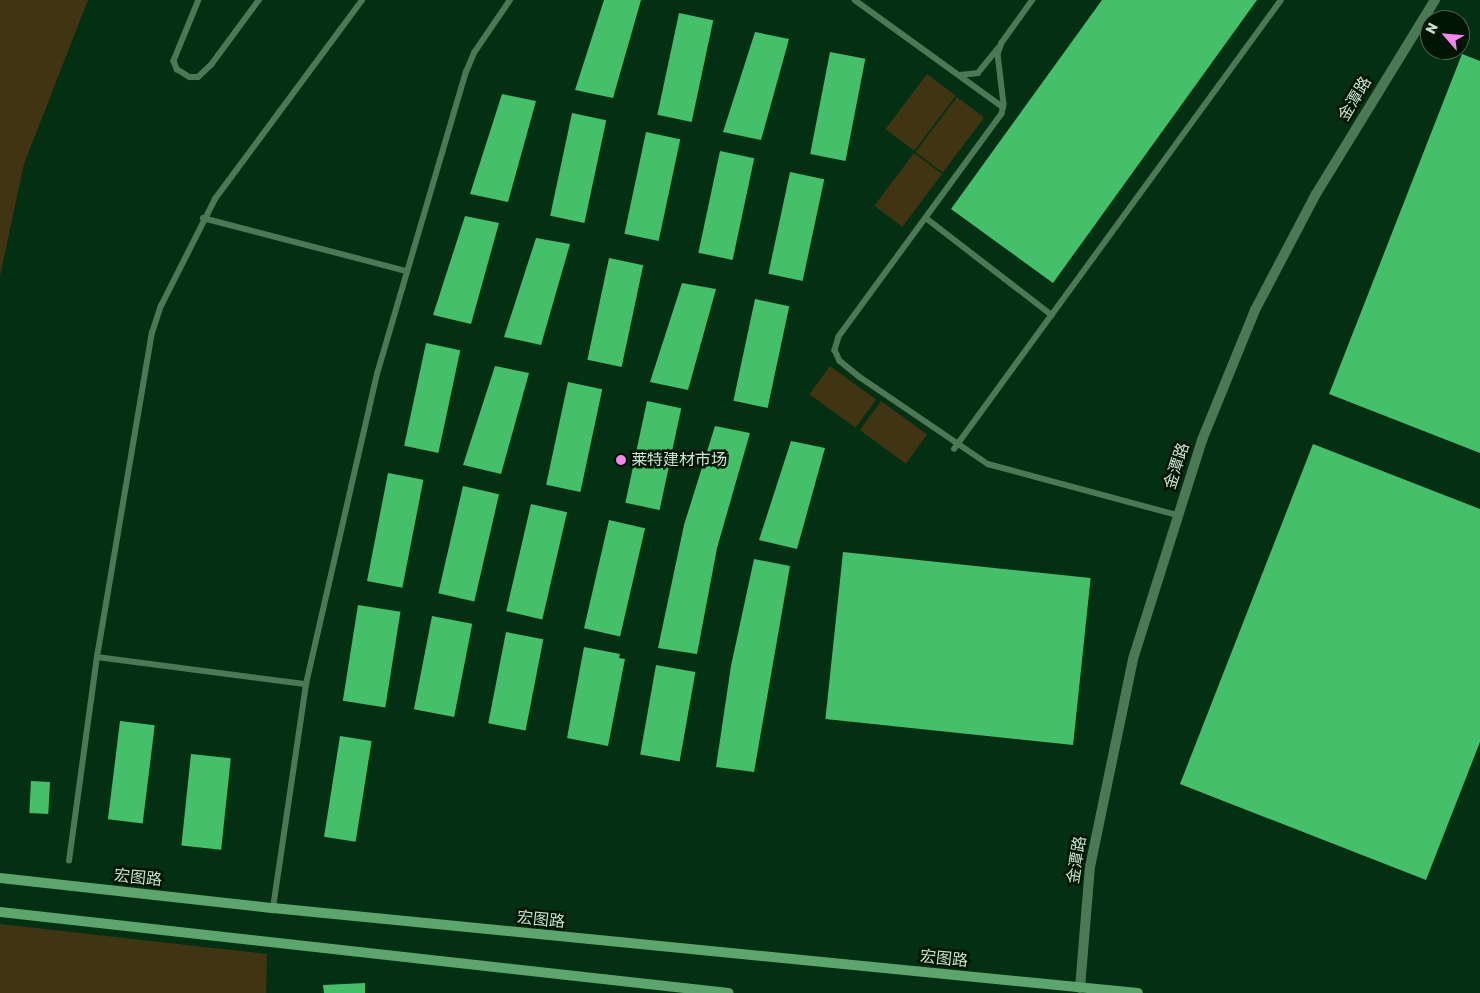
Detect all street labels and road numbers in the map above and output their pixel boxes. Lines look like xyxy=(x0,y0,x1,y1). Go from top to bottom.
street label: 金潭路 xyxy=(1334,73,1376,125)
street label: 金潭路 xyxy=(1160,440,1194,492)
street label: 金潭路 xyxy=(1064,835,1090,885)
street label: 宏图路 xyxy=(113,866,163,890)
street label: 宏图路 xyxy=(516,908,566,932)
street label: 宏图路 xyxy=(919,947,969,971)

